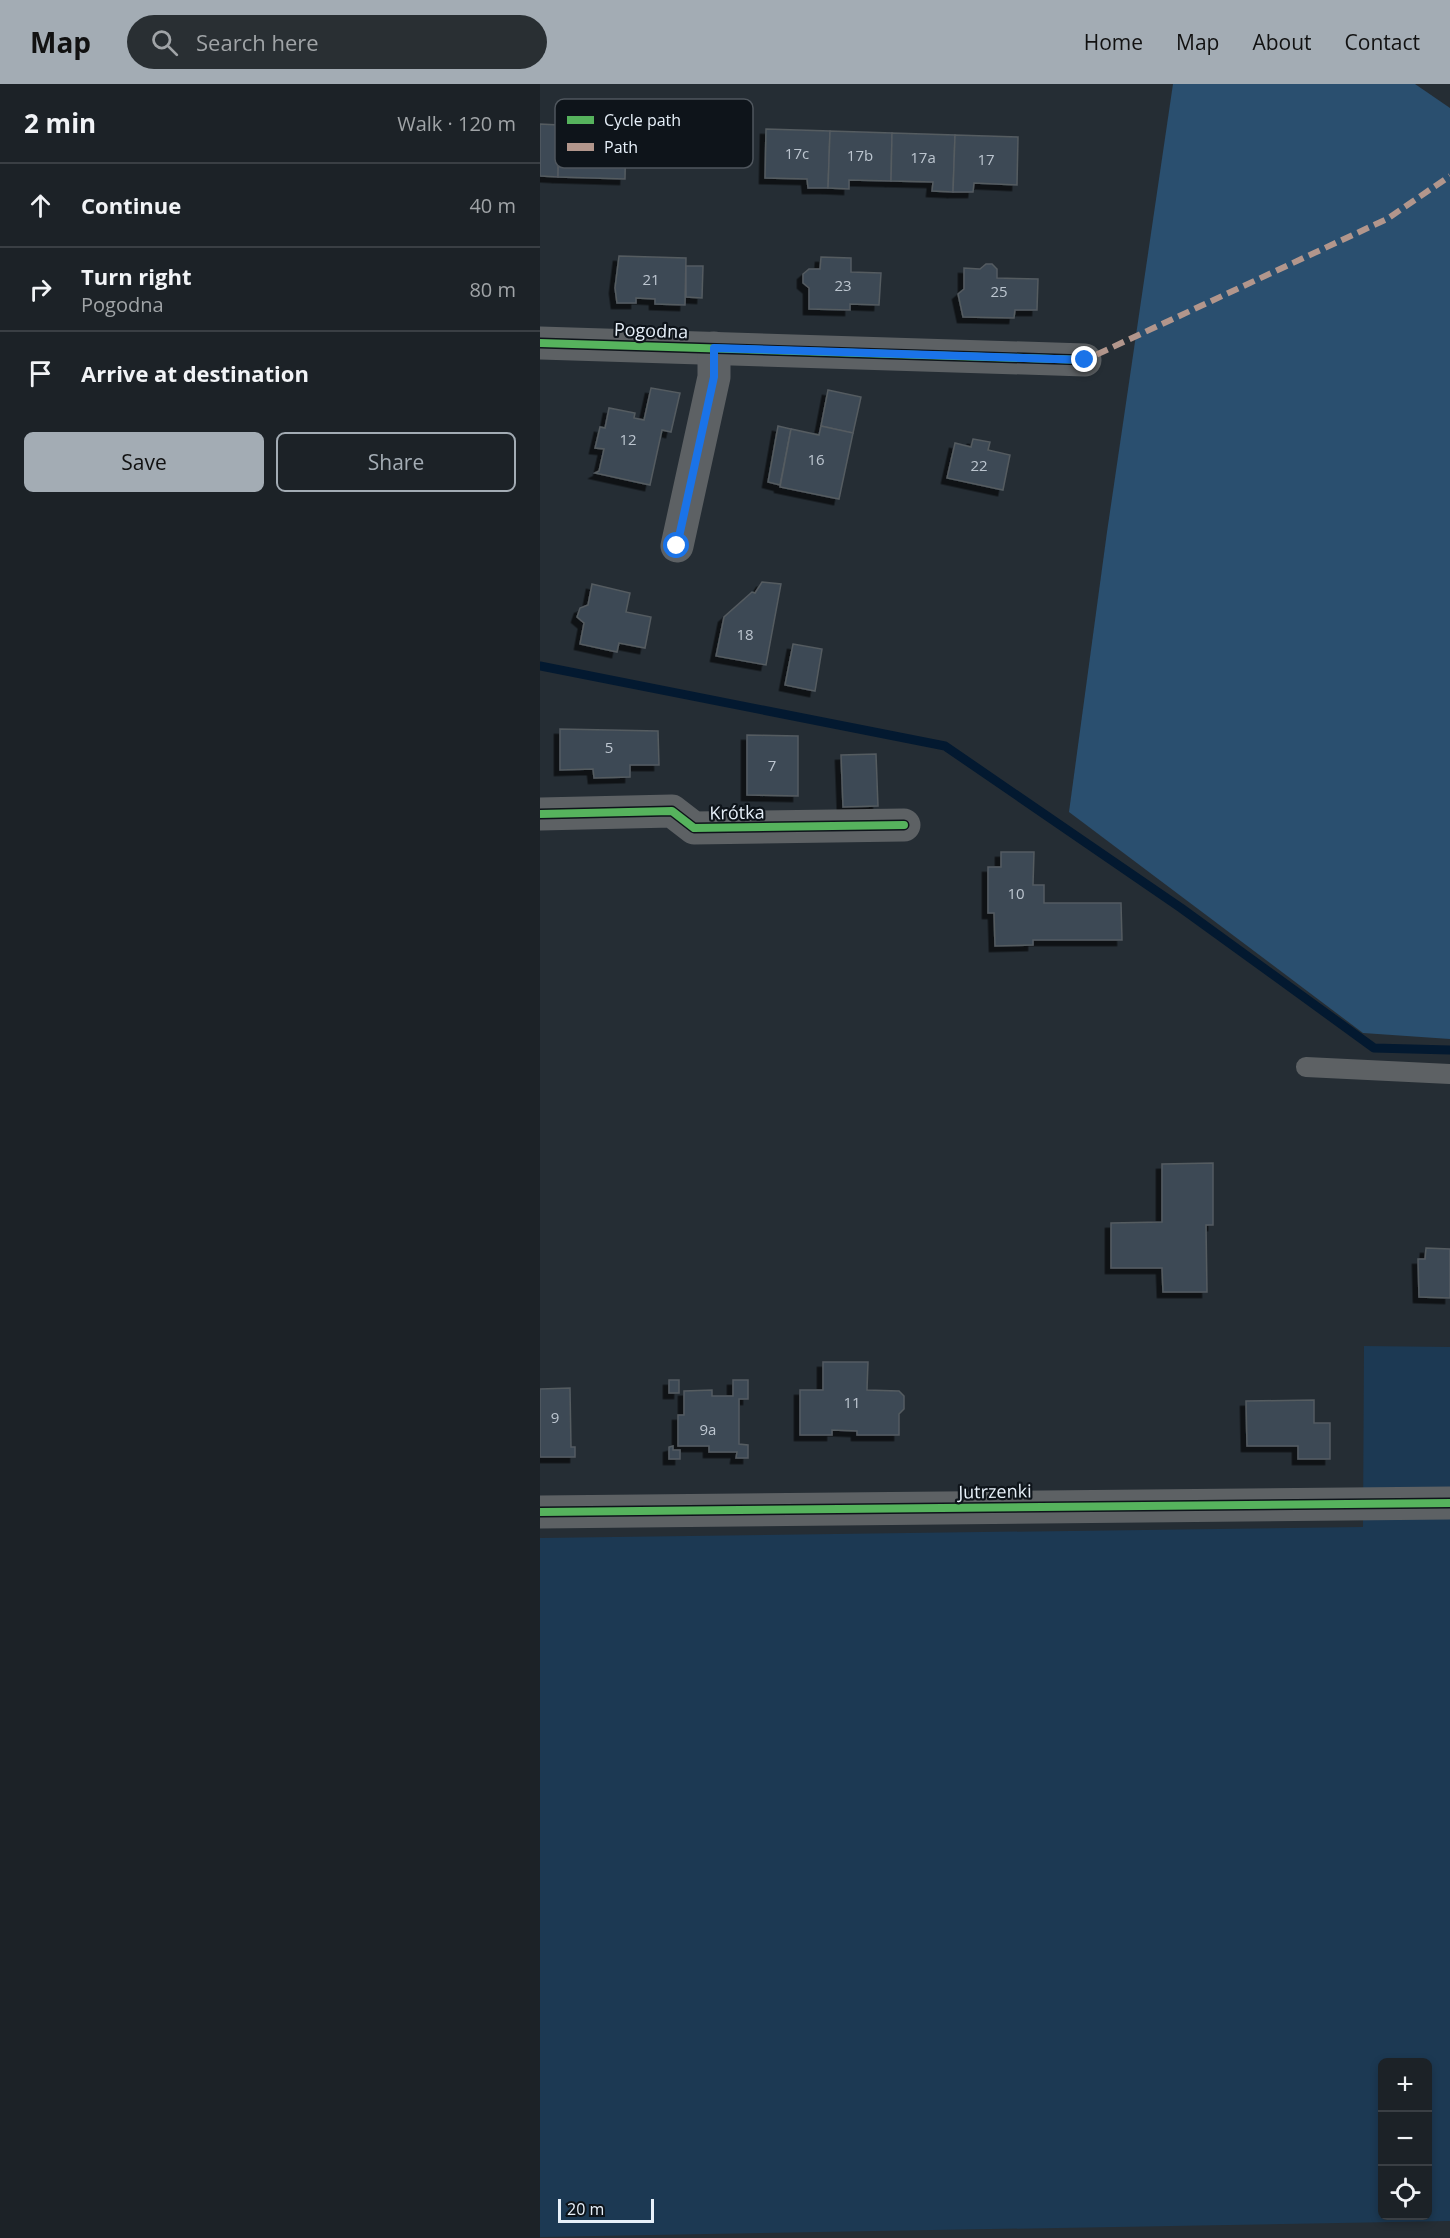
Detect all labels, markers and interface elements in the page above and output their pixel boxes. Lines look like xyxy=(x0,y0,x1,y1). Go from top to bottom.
search box xyxy=(127,15,547,69)
text: Map xyxy=(30,23,91,61)
icon: search xyxy=(148,26,181,59)
text: Search here xyxy=(196,27,319,57)
text: Home xyxy=(1084,28,1143,56)
text: Map xyxy=(1176,28,1219,56)
text: About xyxy=(1252,28,1312,56)
text: Contact xyxy=(1345,28,1420,56)
legend xyxy=(555,99,753,168)
text: 2 min xyxy=(24,105,96,141)
text: Cycle path xyxy=(604,109,681,131)
text: Walk · 120 m xyxy=(397,110,516,137)
text: Path xyxy=(604,136,638,158)
house number: 17c xyxy=(785,143,809,163)
house number: 17b xyxy=(847,145,873,165)
house number: 17a xyxy=(910,147,936,167)
house number: 17 xyxy=(977,149,995,169)
icon: ahead xyxy=(24,189,57,222)
text: Continue xyxy=(81,190,181,220)
text: 40 m xyxy=(469,192,516,219)
text: Turn right xyxy=(81,261,192,291)
house number: 21 xyxy=(642,269,660,289)
icon: right xyxy=(24,273,57,306)
house number: 23 xyxy=(834,275,852,295)
text: 80 m xyxy=(469,276,516,303)
house number: 25 xyxy=(990,281,1008,301)
text: Pogodna xyxy=(81,291,164,318)
street label: Pogodna xyxy=(613,317,689,343)
route end xyxy=(1071,346,1097,372)
icon: arrive xyxy=(24,357,57,390)
text: Arrive at destination xyxy=(81,358,309,388)
house number: 12 xyxy=(619,429,637,449)
button: Save xyxy=(24,432,264,492)
button: Share xyxy=(276,432,516,492)
house number: 16 xyxy=(807,449,825,469)
house number: 22 xyxy=(970,455,988,475)
route start xyxy=(663,532,689,558)
house number: 18 xyxy=(736,624,754,644)
house number: 5 xyxy=(605,737,613,757)
house number: 7 xyxy=(768,755,776,775)
street label: Krótka xyxy=(709,800,765,824)
house number: 10 xyxy=(1007,883,1025,903)
house number: 11 xyxy=(843,1392,861,1412)
house number: 9 xyxy=(551,1407,559,1427)
house number: 9a xyxy=(700,1419,716,1439)
street label: Jutrzenki xyxy=(956,1478,1032,1504)
map controls xyxy=(1378,2058,1432,2220)
button: + xyxy=(1378,2058,1432,2112)
button: − xyxy=(1378,2112,1432,2166)
button: locate xyxy=(1378,2166,1432,2220)
scale bar xyxy=(558,2196,654,2224)
text: 20 m xyxy=(567,2198,604,2220)

